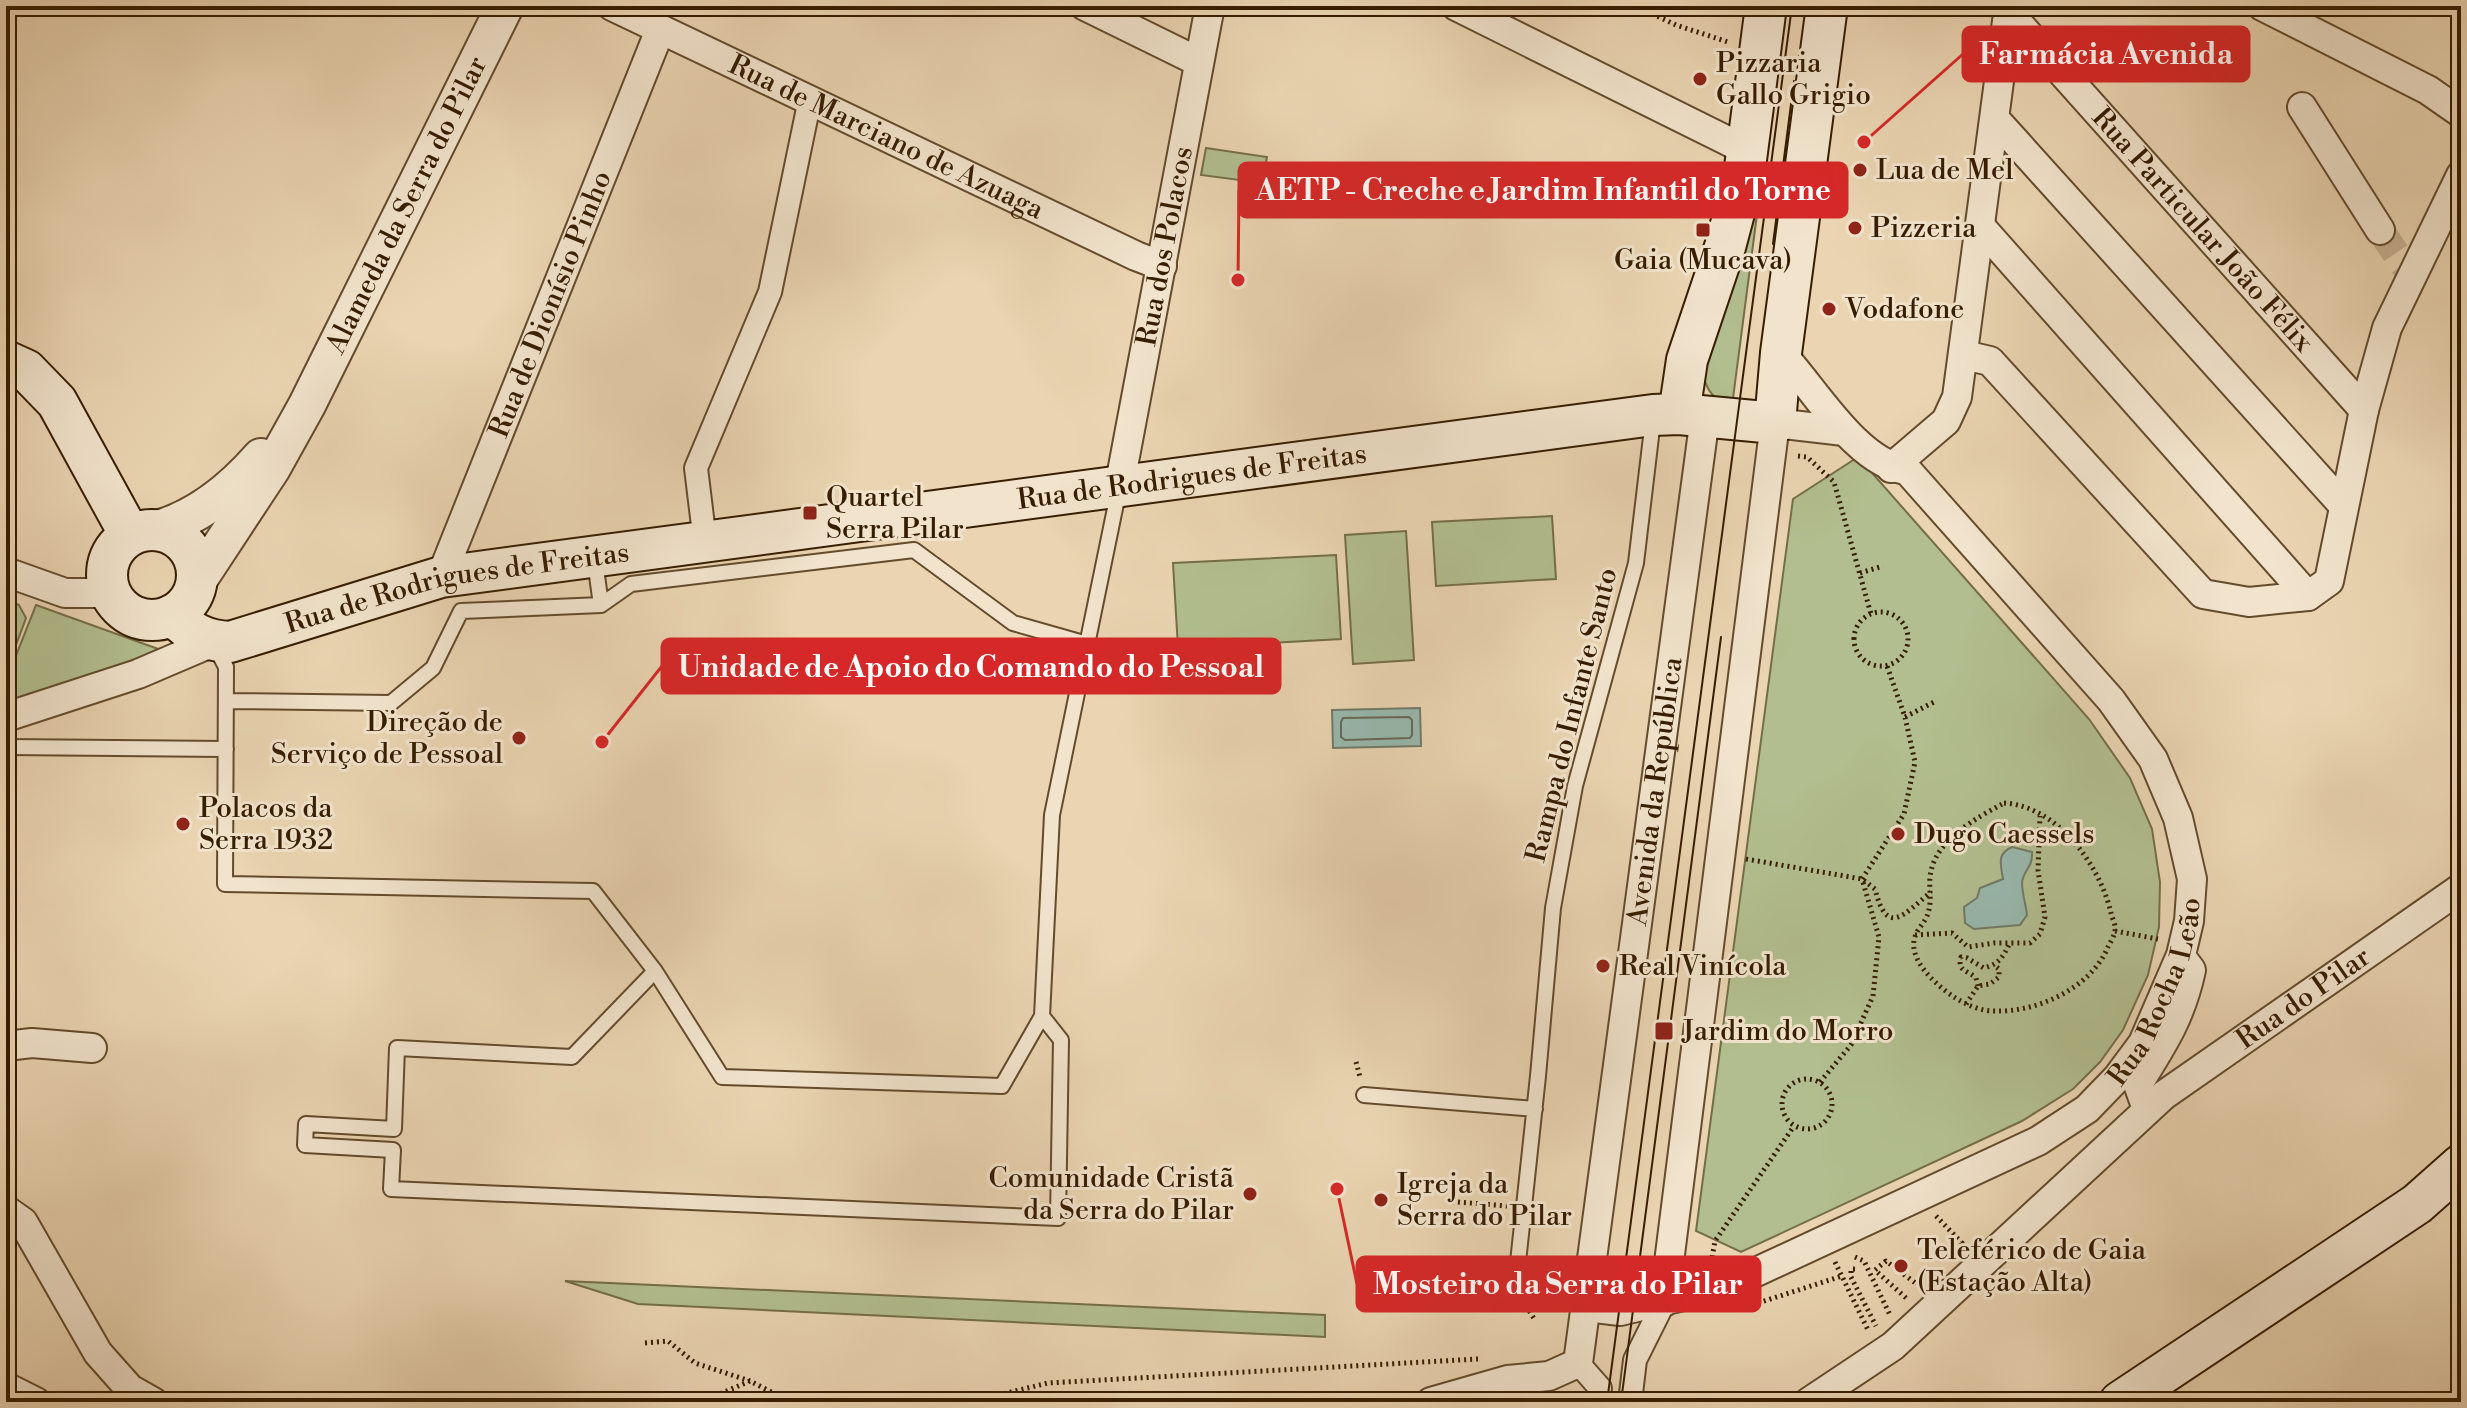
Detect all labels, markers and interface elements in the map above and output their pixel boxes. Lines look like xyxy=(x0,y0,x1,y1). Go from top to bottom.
callout: Farmácia Avenida xyxy=(1963,27,2249,81)
text: Farmácia Avenida xyxy=(1979,36,2234,74)
place label: Pizzaria Gallo Grigio xyxy=(1716,46,1871,113)
street label: Rua de Marciano de Azuaga xyxy=(723,47,1050,227)
street label: Alameda da Serra do Pilar xyxy=(317,50,495,360)
marker: Pizzaria Gallo Grigio xyxy=(1691,70,1709,88)
street label: Rua Particular João Félix xyxy=(2084,100,2321,360)
street label: Rua dos Polacos xyxy=(1129,143,1201,349)
place label: Lua de Mel xyxy=(1876,153,2013,188)
marker: Lua de Mel xyxy=(1851,161,1869,179)
callout: AETP - Creche e Jardim Infantil do Torne xyxy=(1239,163,1847,217)
street label: Rua de Dionísio Pinho xyxy=(481,166,619,443)
text: AETP - Creche e Jardim Infantil do Torne xyxy=(1254,172,1831,210)
place label: Pizzeria xyxy=(1871,211,1977,246)
marker: Pizzeria xyxy=(1846,219,1864,237)
marker: Gaia (Mucava) xyxy=(1694,221,1712,239)
place label: Gaia (Mucava) xyxy=(1614,243,1792,278)
place label: Vodafone xyxy=(1844,292,1964,327)
marker: Vodafone xyxy=(1820,300,1838,318)
street label: Rua de Rodrigues de Freitas xyxy=(1015,436,1369,517)
place label: Quartel Serra Pilar xyxy=(826,480,964,547)
marker: Quartel Serra Pilar xyxy=(801,504,819,522)
street label: Rua de Rodrigues de Freitas xyxy=(281,535,631,642)
street label: Rampa do Infante Santo xyxy=(1518,564,1626,866)
callout: Unidade de Apoio do Comando do Pessoal xyxy=(662,639,1280,693)
text: Unidade de Apoio do Comando do Pessoal xyxy=(678,649,1264,687)
street label: Avenida da República xyxy=(1619,654,1690,929)
place label: Direção de Serviço de Pessoal xyxy=(271,705,503,772)
marker: Direção de Serviço de Pessoal xyxy=(510,729,528,747)
place label: Polacos da Serra 1932 xyxy=(199,791,333,858)
marker: Polacos da Serra 1932 xyxy=(174,815,192,833)
place label: Dugo Caessels xyxy=(1914,817,2095,852)
marker: Dugo Caessels xyxy=(1889,825,1907,843)
street label: Rua Rocha Leão xyxy=(2100,896,2208,1093)
street label: Rua do Pilar xyxy=(2229,939,2377,1057)
place label: Real Vinícola xyxy=(1619,949,1787,984)
marker: Real Vinícola xyxy=(1594,957,1612,975)
place label: Jardim do Morro xyxy=(1681,1014,1893,1049)
marker: Jardim do Morro xyxy=(1653,1020,1675,1042)
place label: Comunidade Cristã da Serra do Pilar xyxy=(989,1161,1235,1228)
place label: Igreja da Serra do Pilar xyxy=(1397,1167,1572,1234)
marker: Comunidade Cristã da Serra do Pilar xyxy=(1241,1185,1259,1203)
marker: Igreja da Serra do Pilar xyxy=(1372,1191,1390,1209)
place label: Teleférico de Gaia (Estação Alta) xyxy=(1917,1233,2147,1300)
callout: Mosteiro da Serra do Pilar xyxy=(1357,1257,1760,1311)
marker: Teleférico de Gaia (Estação Alta) xyxy=(1892,1257,1910,1275)
text: Mosteiro da Serra do Pilar xyxy=(1373,1266,1743,1304)

